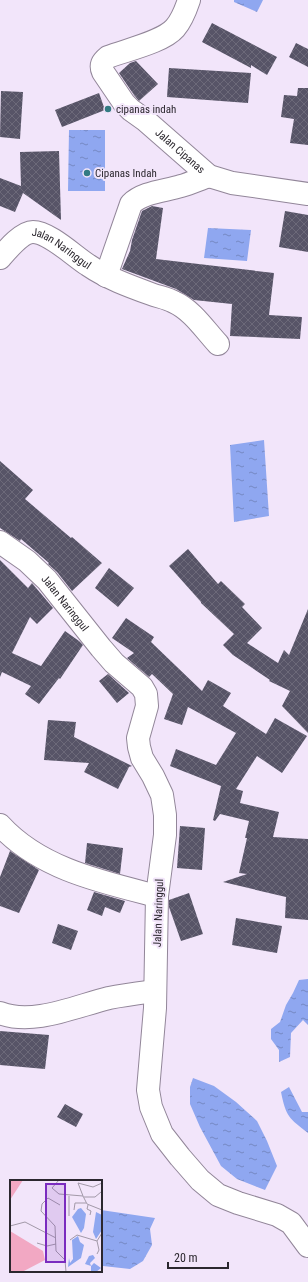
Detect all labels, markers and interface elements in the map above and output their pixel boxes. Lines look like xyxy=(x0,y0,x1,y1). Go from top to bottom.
place label: cipanas indah xyxy=(116,103,176,116)
marker: cipanas indah xyxy=(103,104,113,114)
street label: Jalan Cipanas xyxy=(153,126,207,176)
place label: Cipanas Indah xyxy=(95,167,157,180)
marker: Cipanas Indah xyxy=(82,168,92,178)
street label: Jalan Naringgul xyxy=(31,226,93,272)
street label: Jalan Naringgul xyxy=(39,572,91,634)
street label: Jalan Naringgul xyxy=(151,879,166,947)
inset map xyxy=(10,1180,102,1272)
scale bar xyxy=(168,1244,228,1270)
text: 20 m xyxy=(174,1251,198,1265)

